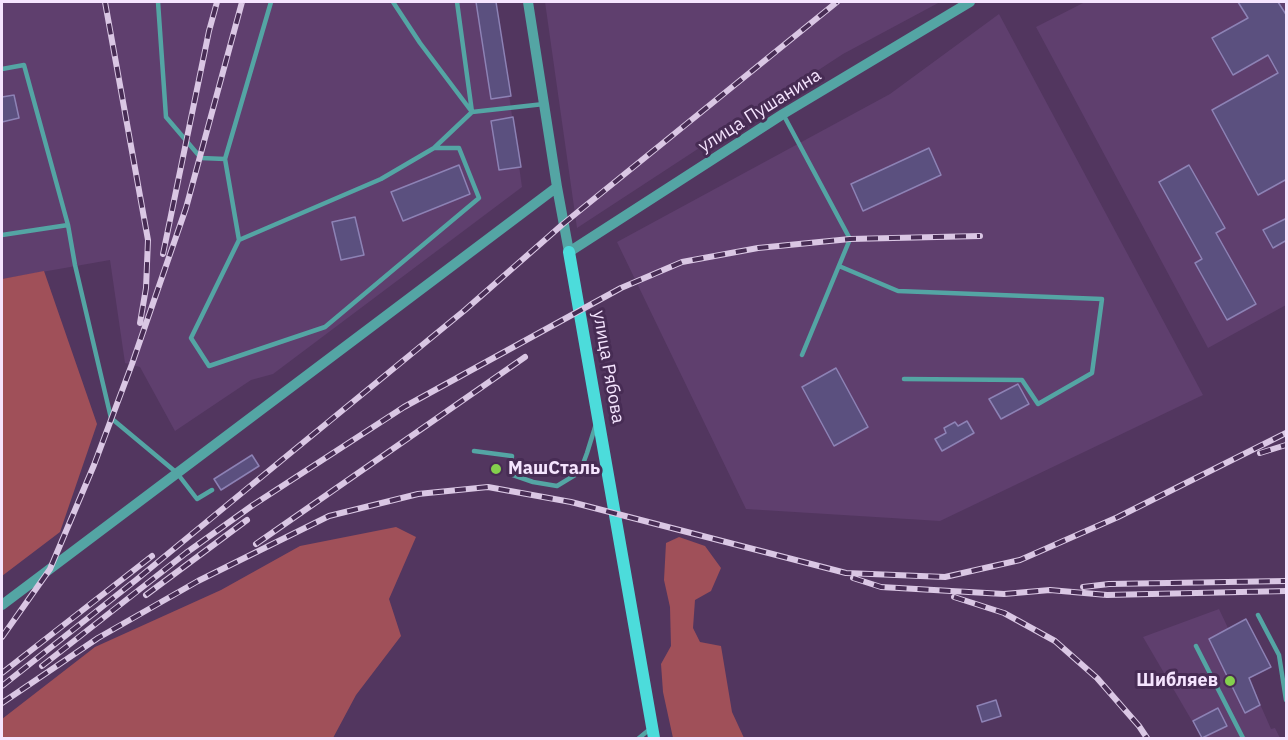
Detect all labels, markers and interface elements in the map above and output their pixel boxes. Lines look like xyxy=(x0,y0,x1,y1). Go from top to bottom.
street label: улица Пушанина xyxy=(695,65,825,157)
street label: улица Рябова xyxy=(587,309,629,425)
place label: МашСталь xyxy=(508,458,600,480)
marker: МашСталь xyxy=(489,462,503,476)
place label: Шибляев xyxy=(1136,670,1218,692)
marker: Шибляев xyxy=(1223,674,1237,688)

